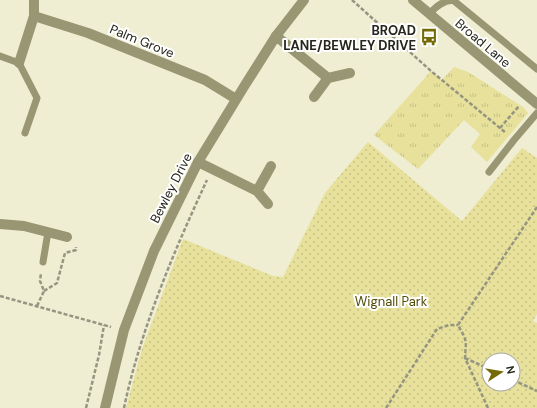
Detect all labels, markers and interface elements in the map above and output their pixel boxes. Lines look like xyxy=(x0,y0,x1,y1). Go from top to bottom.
street label: Broad Lane xyxy=(452,15,514,71)
street label: Palm Grove xyxy=(107,20,177,62)
place label: BROAD LANE/BEWLEY DRIVE xyxy=(283,22,416,54)
bus stop icon: BROAD LANE/BEWLEY DRIVE xyxy=(419,27,439,47)
street label: Bewley Drive xyxy=(146,150,196,226)
park label: Wignall Park xyxy=(355,293,428,310)
north arrow xyxy=(481,352,521,392)
text: N xyxy=(503,365,518,375)

